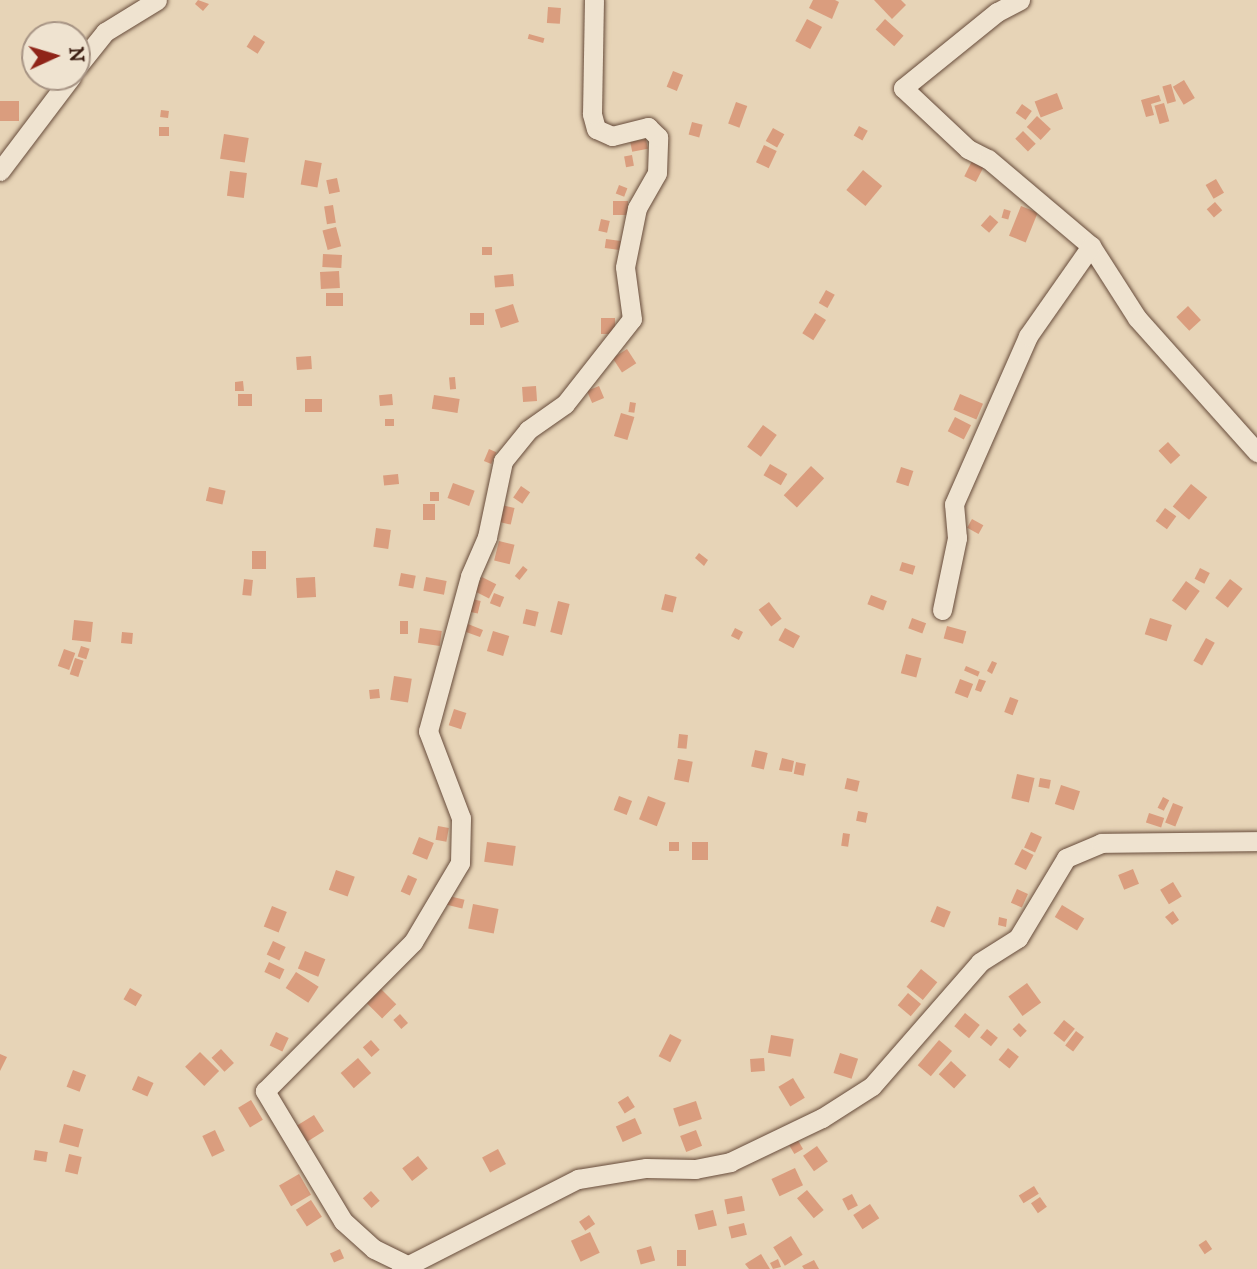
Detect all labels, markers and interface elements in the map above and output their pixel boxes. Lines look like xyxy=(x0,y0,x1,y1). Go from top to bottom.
north arrow xyxy=(21,21,91,91)
text: N xyxy=(63,46,87,63)

